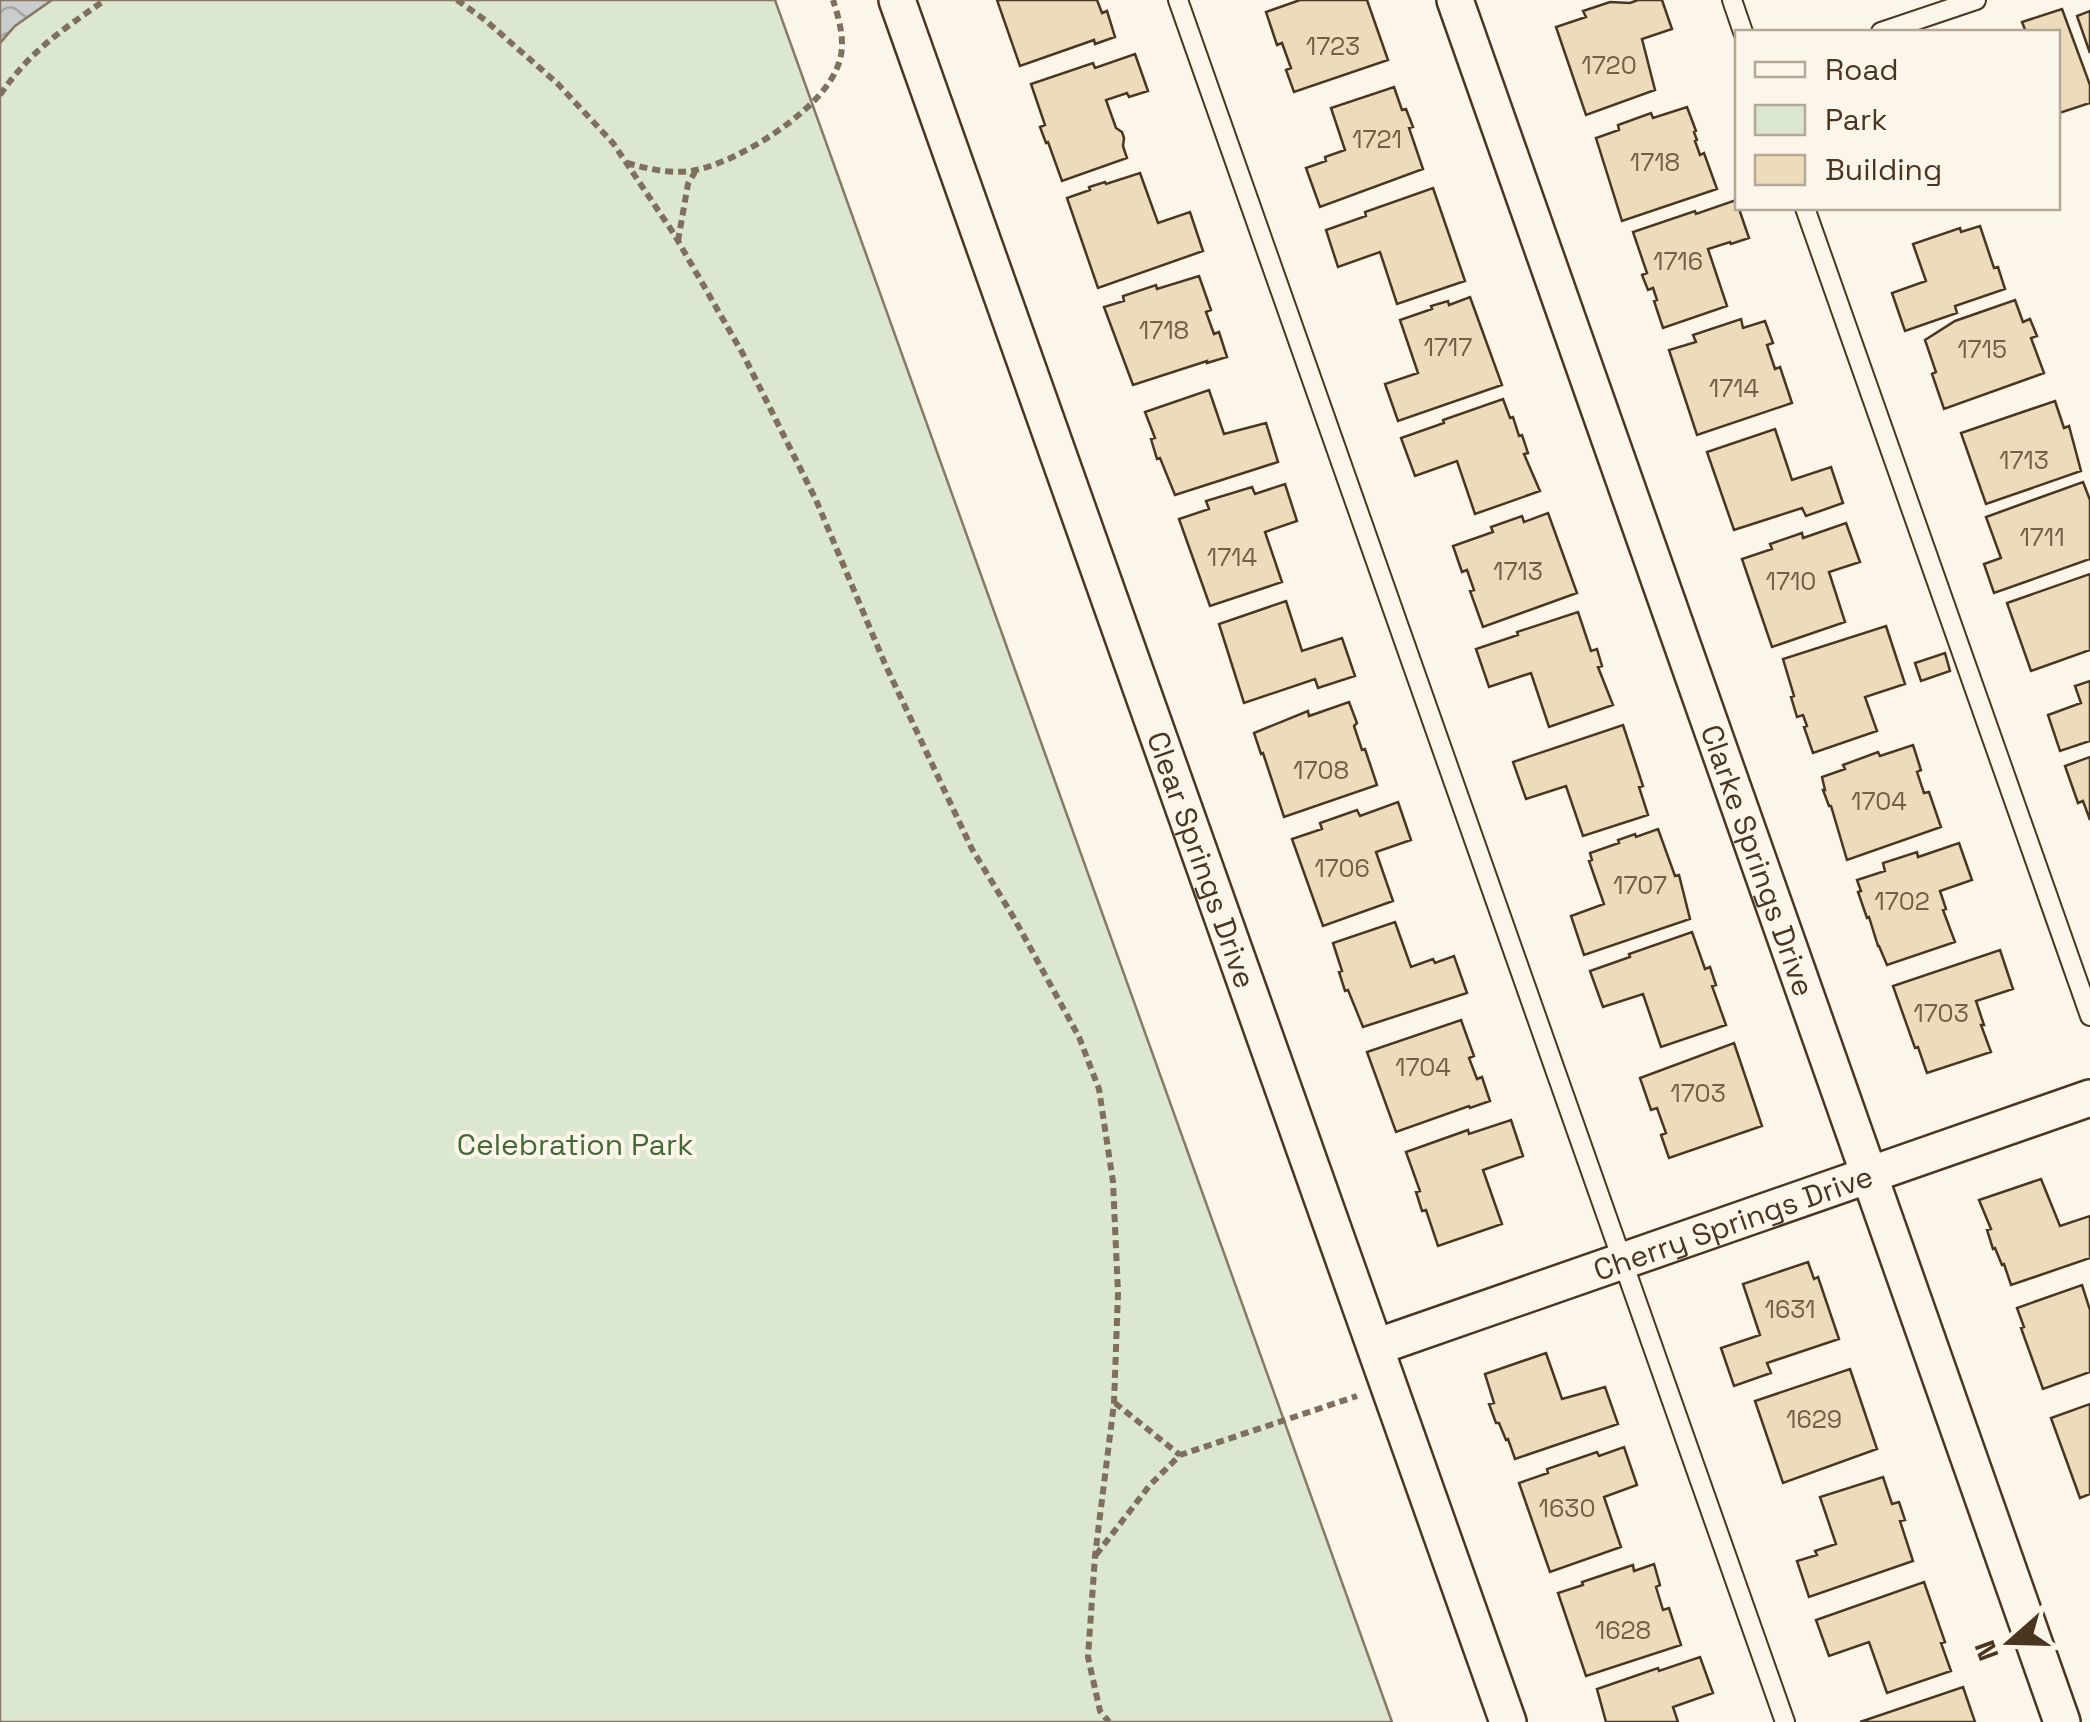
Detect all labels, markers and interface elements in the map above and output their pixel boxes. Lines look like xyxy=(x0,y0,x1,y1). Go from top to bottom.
house number: 1723 xyxy=(1306,30,1360,62)
legend xyxy=(1735,30,2060,210)
house number: 1720 xyxy=(1581,49,1637,81)
text: Road xyxy=(1825,50,1899,89)
text: Park xyxy=(1825,100,1887,139)
house number: 1721 xyxy=(1352,123,1402,155)
house number: 1718 xyxy=(1630,146,1680,178)
text: Building xyxy=(1825,150,1942,189)
house number: 1716 xyxy=(1653,245,1703,277)
house number: 1718 xyxy=(1139,314,1189,346)
house number: 1717 xyxy=(1424,331,1472,363)
house number: 1715 xyxy=(1957,333,2007,365)
house number: 1714 xyxy=(1709,372,1759,404)
house number: 1713 xyxy=(1999,444,2049,476)
house number: 1711 xyxy=(2019,521,2065,553)
house number: 1714 xyxy=(1207,541,1257,573)
house number: 1713 xyxy=(1493,555,1543,587)
house number: 1710 xyxy=(1766,565,1816,597)
street label: Clarke Springs Drive xyxy=(1692,719,1824,1001)
street label: Clear Springs Drive xyxy=(1138,726,1266,993)
house number: 1708 xyxy=(1293,754,1349,786)
house number: 1704 xyxy=(1851,785,1907,817)
house number: 1706 xyxy=(1314,852,1370,884)
house number: 1707 xyxy=(1613,869,1667,901)
house number: 1702 xyxy=(1874,885,1930,917)
house number: 1703 xyxy=(1913,997,1969,1029)
house number: 1704 xyxy=(1395,1051,1451,1083)
house number: 1703 xyxy=(1670,1077,1726,1109)
park label: Celebration Park xyxy=(457,1125,693,1164)
street label: Cherry Springs Drive xyxy=(1588,1156,1878,1289)
house number: 1631 xyxy=(1765,1293,1815,1325)
house number: 1629 xyxy=(1786,1403,1842,1435)
house number: 1630 xyxy=(1539,1492,1595,1524)
north arrow xyxy=(1960,1592,2060,1692)
house number: 1628 xyxy=(1595,1614,1651,1646)
text: N xyxy=(1966,1636,2007,1666)

